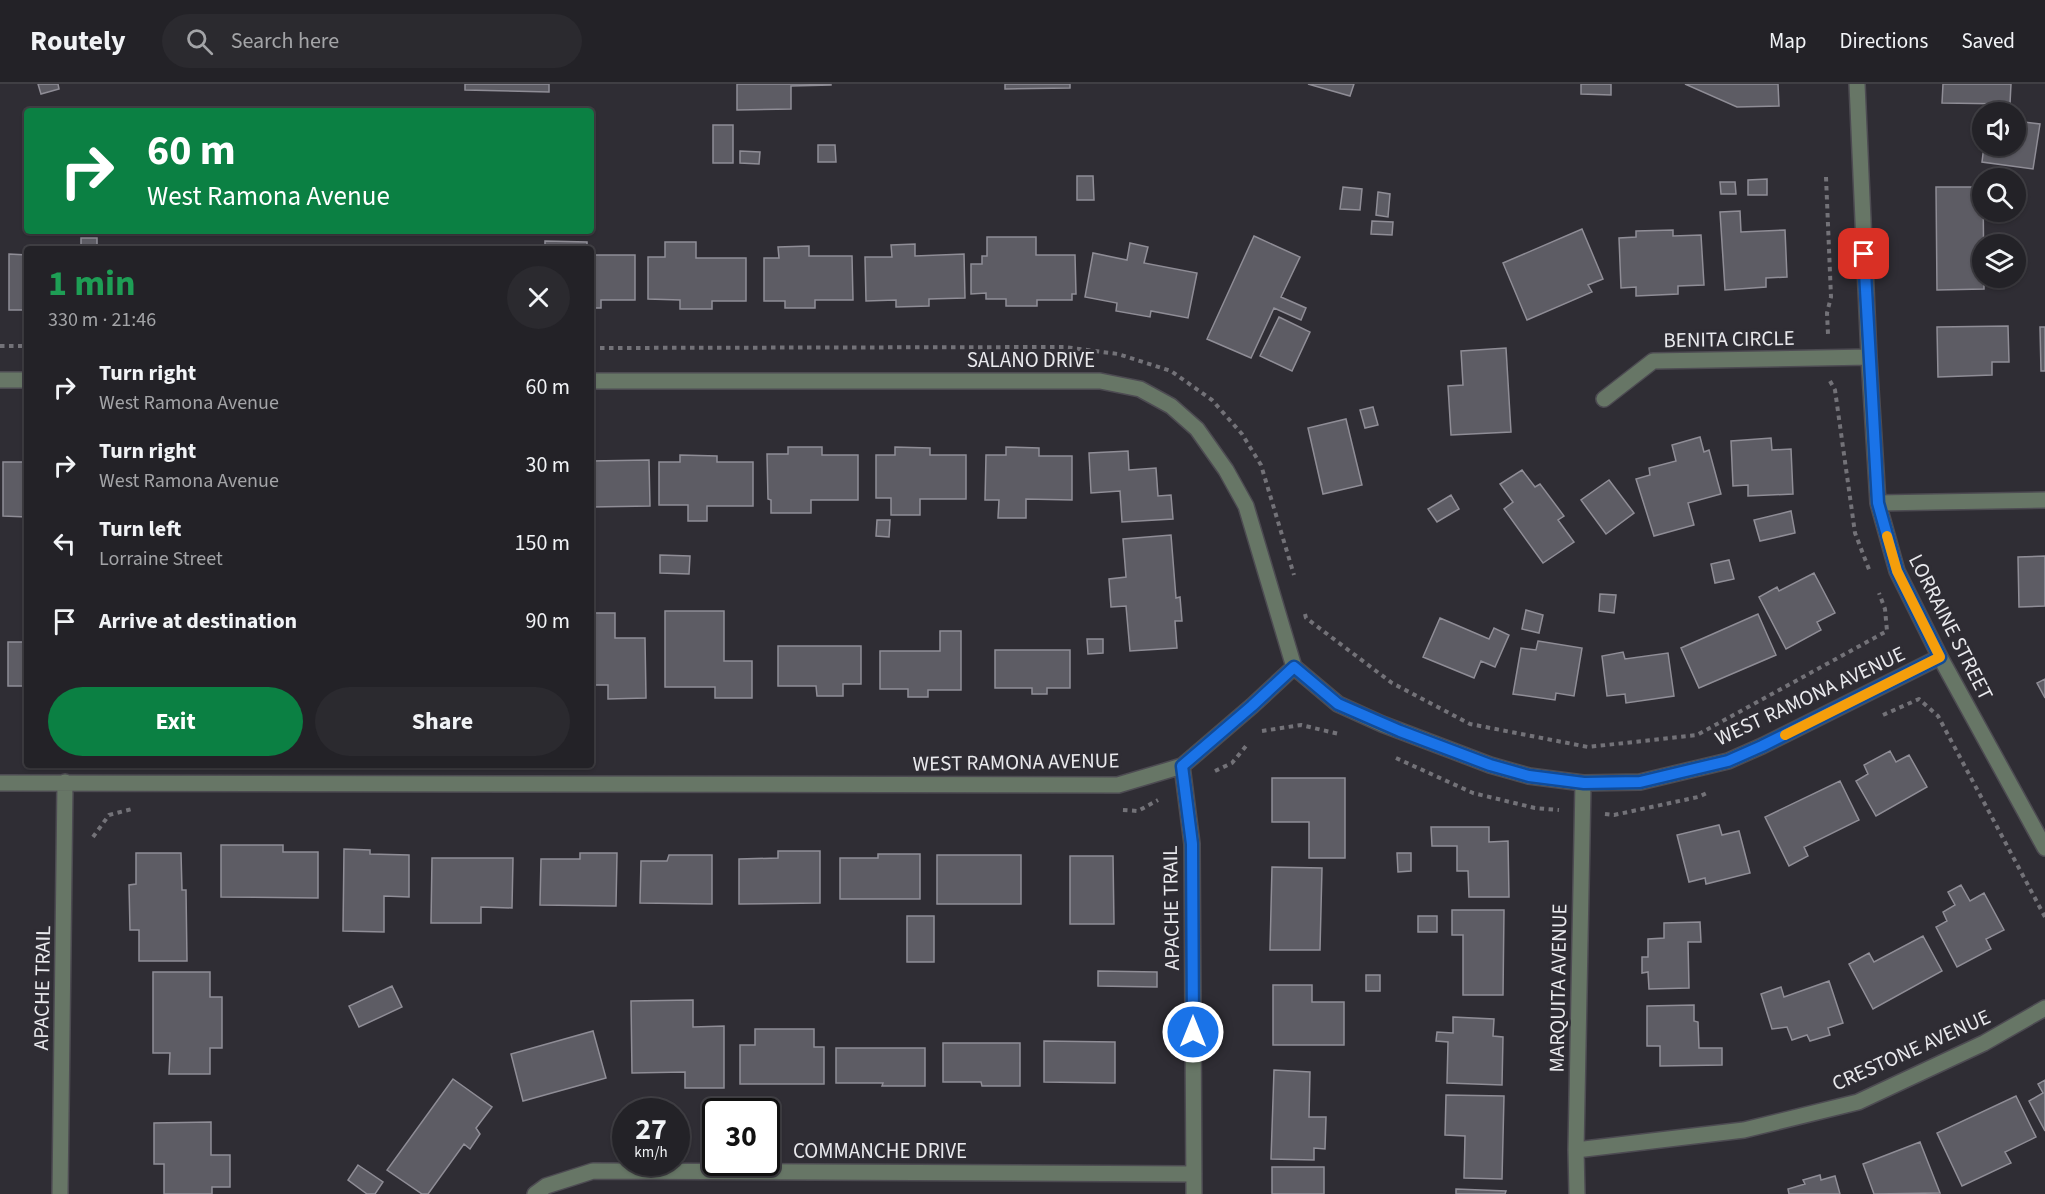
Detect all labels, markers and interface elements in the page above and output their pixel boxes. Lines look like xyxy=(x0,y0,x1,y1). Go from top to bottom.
search box xyxy=(162,14,582,68)
text: Routely xyxy=(30,21,126,61)
icon: search xyxy=(183,25,216,58)
text: Search here xyxy=(231,25,339,57)
text: Map xyxy=(1769,26,1807,56)
text: Directions xyxy=(1840,26,1928,56)
text: Saved xyxy=(1961,26,2015,56)
map controls xyxy=(1972,102,2026,288)
button: sound xyxy=(1972,102,2026,156)
text: 60 m xyxy=(147,121,236,181)
icon: right xyxy=(48,132,126,210)
button: search xyxy=(1972,168,2026,222)
text: West Ramona Avenue xyxy=(147,177,390,216)
pin xyxy=(1838,228,1889,279)
button: layers xyxy=(1972,234,2026,288)
icon: arrive xyxy=(1847,237,1880,270)
text: 1 min xyxy=(48,258,136,309)
button: close xyxy=(507,266,570,329)
text: 330 m · 21:46 xyxy=(48,306,156,334)
street label: BENITA CIRCLE xyxy=(1663,323,1795,355)
street label: SALANO DRIVE xyxy=(967,345,1095,375)
text: Turn right xyxy=(99,357,196,389)
icon: right xyxy=(48,371,81,404)
text: 60 m xyxy=(525,371,570,403)
text: West Ramona Avenue xyxy=(99,389,279,417)
text: Turn right xyxy=(99,435,196,467)
icon: right xyxy=(48,449,81,482)
text: 30 m xyxy=(525,449,570,481)
text: West Ramona Avenue xyxy=(99,467,279,495)
text: Turn left xyxy=(99,513,181,545)
icon: left xyxy=(48,527,81,560)
text: 150 m xyxy=(515,527,570,559)
text: Lorraine Street xyxy=(99,545,223,573)
street label: LORRAINE STREET xyxy=(1901,549,2001,705)
icon: arrive xyxy=(48,605,81,638)
text: Arrive at destination xyxy=(99,605,297,637)
text: 90 m xyxy=(525,605,570,637)
street label: WEST RAMONA AVENUE xyxy=(1710,639,1910,753)
button: Exit xyxy=(48,687,303,756)
button: Share xyxy=(315,687,570,756)
street label: WEST RAMONA AVENUE xyxy=(912,745,1120,779)
street label: APACHE TRAIL xyxy=(1155,845,1187,971)
street label: MARQUITA AVENUE xyxy=(1542,903,1574,1073)
street label: APACHE TRAIL xyxy=(26,925,58,1051)
position arrow xyxy=(1161,1000,1225,1064)
street label: CRESTONE AVENUE xyxy=(1827,1002,1995,1098)
speed limit sign: 30 xyxy=(702,1098,780,1176)
text: 27 xyxy=(635,1108,667,1151)
street label: COMMANCHE DRIVE xyxy=(793,1136,967,1166)
text: km/h xyxy=(634,1142,668,1163)

